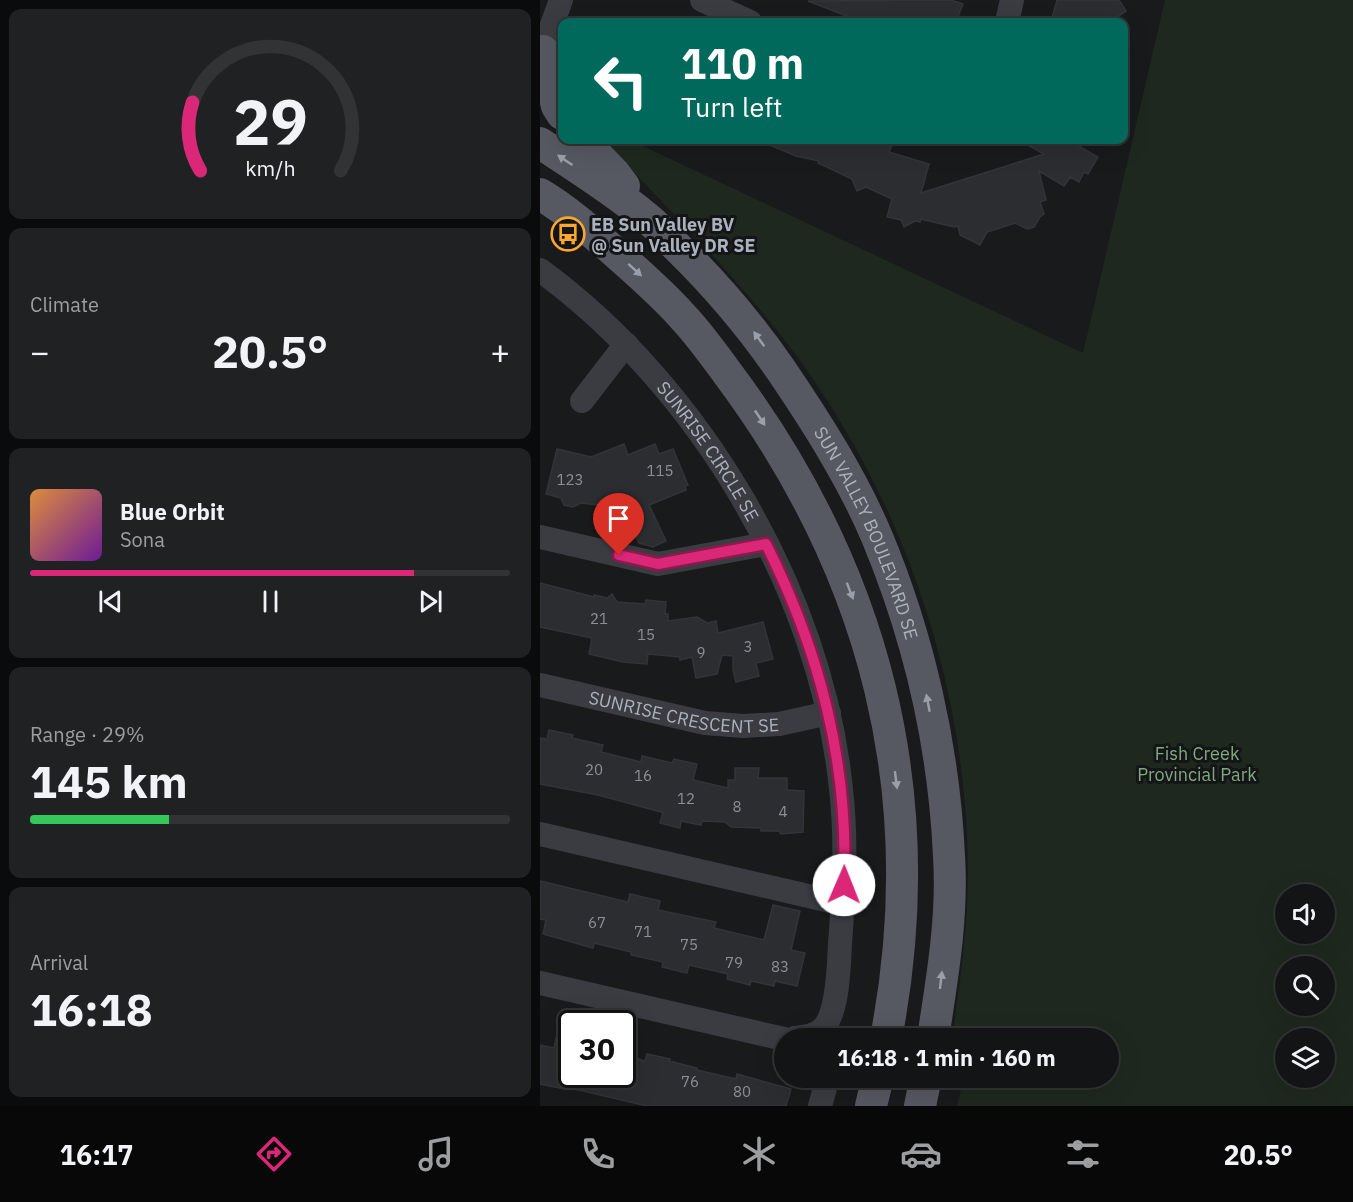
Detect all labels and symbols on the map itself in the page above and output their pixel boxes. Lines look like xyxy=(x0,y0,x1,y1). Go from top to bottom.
one-way arrow xyxy=(557,155,573,166)
place label: EB Sun Valley BV @ Sun Valley DR SE xyxy=(591,213,755,257)
bus stop icon: EB Sun Valley BV @ Sun Valley DR SE xyxy=(550,216,586,252)
one-way arrow xyxy=(627,263,642,277)
one-way arrow xyxy=(753,332,765,347)
street label: SUNRISE CIRCLE SE xyxy=(652,376,765,525)
one-way arrow xyxy=(754,410,766,426)
street label: SUN VALLEY BOULEVARD SE xyxy=(809,422,924,642)
house number: 115 xyxy=(646,461,674,480)
house number: 123 xyxy=(556,470,584,489)
pin xyxy=(593,493,644,555)
one-way arrow xyxy=(846,582,856,600)
house number: 21 xyxy=(590,609,608,628)
house number: 15 xyxy=(637,625,655,644)
house number: 3 xyxy=(743,637,753,656)
house number: 9 xyxy=(696,643,706,662)
street label: SUNRISE CRESCENT SE xyxy=(587,685,780,738)
one-way arrow xyxy=(923,693,932,712)
park label: Fish Creek Provincial Park xyxy=(1137,742,1257,786)
house number: 20 xyxy=(585,760,603,779)
house number: 16 xyxy=(634,766,652,785)
one-way arrow xyxy=(892,770,901,789)
house number: 12 xyxy=(677,789,695,808)
house number: 8 xyxy=(732,797,742,816)
house number: 4 xyxy=(778,802,788,821)
position arrow xyxy=(812,853,876,917)
house number: 67 xyxy=(588,913,606,932)
house number: 71 xyxy=(634,922,652,941)
house number: 75 xyxy=(680,935,698,954)
house number: 79 xyxy=(725,953,743,972)
house number: 83 xyxy=(771,957,789,976)
one-way arrow xyxy=(936,970,946,989)
speed limit sign: 30 xyxy=(558,1010,636,1088)
house number: 76 xyxy=(681,1072,699,1091)
house number: 80 xyxy=(733,1082,751,1101)

